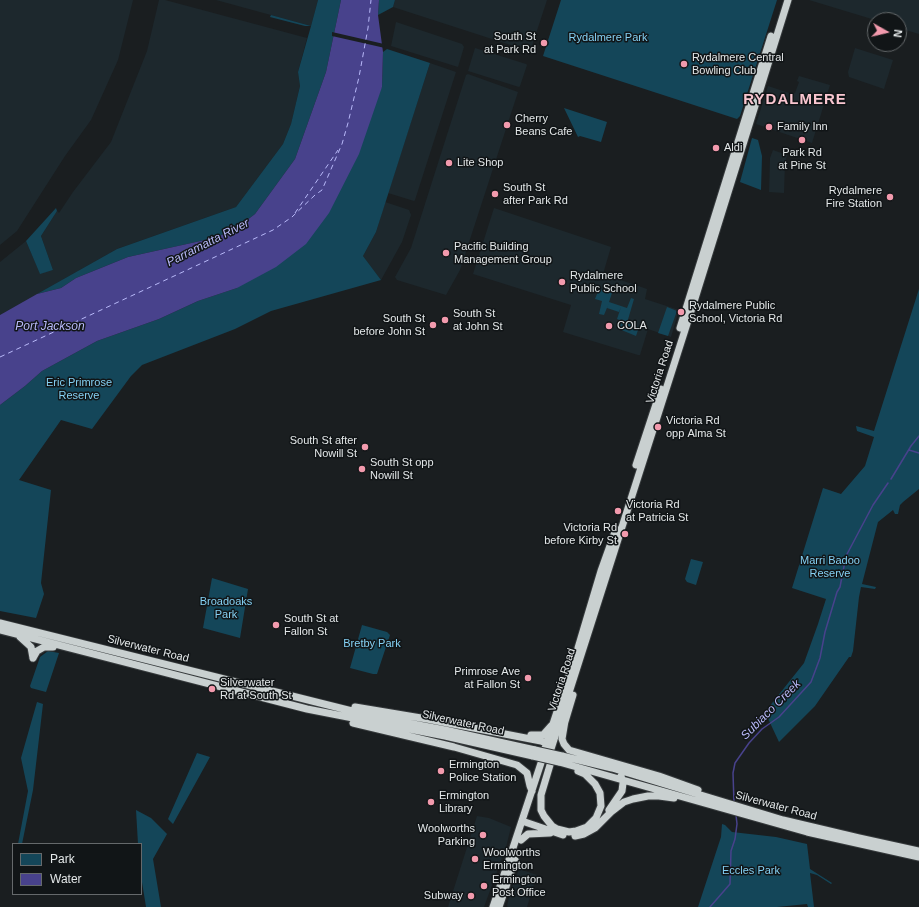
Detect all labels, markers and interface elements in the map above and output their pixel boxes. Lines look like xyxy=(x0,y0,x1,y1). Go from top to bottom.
north arrow xyxy=(867,12,907,52)
text: N xyxy=(891,29,904,38)
place label: South St at Park Rd xyxy=(484,30,536,56)
park label: Rydalmere Park xyxy=(569,31,647,45)
marker: South St at Park Rd xyxy=(539,38,549,48)
place label: Rydalmere Central Bowling Club xyxy=(692,51,784,77)
marker: Rydalmere Central Bowling Club xyxy=(679,59,689,69)
district label: RYDALMERE xyxy=(743,91,847,109)
place label: Cherry Beans Cafe xyxy=(515,112,572,138)
marker: Cherry Beans Cafe xyxy=(502,120,512,130)
place label: Family Inn xyxy=(777,120,828,134)
marker: Family Inn xyxy=(764,122,774,132)
marker: Park Rd at Pine St xyxy=(797,135,807,145)
place label: Aldi xyxy=(724,141,742,155)
marker: Aldi xyxy=(711,143,721,153)
place label: Park Rd at Pine St xyxy=(778,146,826,172)
place label: Lite Shop xyxy=(457,156,503,170)
marker: Lite Shop xyxy=(444,158,454,168)
place label: South St after Park Rd xyxy=(503,181,568,207)
place label: Rydalmere Fire Station xyxy=(826,184,882,210)
marker: South St after Park Rd xyxy=(490,189,500,199)
marker: Rydalmere Fire Station xyxy=(885,192,895,202)
water label: Parramatta River xyxy=(164,216,252,270)
place label: Pacific Building Management Group xyxy=(454,240,552,266)
marker: Pacific Building Management Group xyxy=(441,248,451,258)
place label: Rydalmere Public School xyxy=(570,269,637,295)
marker: Rydalmere Public School xyxy=(557,277,567,287)
place label: Rydalmere Public School, Victoria Rd xyxy=(689,299,782,325)
place label: South St at John St xyxy=(453,307,503,333)
marker: Rydalmere Public School, Victoria Rd xyxy=(676,307,686,317)
place label: South St before John St xyxy=(353,312,425,338)
marker: South St at John St xyxy=(440,315,450,325)
place label: COLA xyxy=(617,319,647,333)
water label: Port Jackson xyxy=(15,320,85,334)
marker: South St before John St xyxy=(428,320,438,330)
marker: COLA xyxy=(604,321,614,331)
street label: Victoria Road xyxy=(644,339,676,405)
park label: Eric Primrose Reserve xyxy=(46,376,112,402)
place label: Victoria Rd opp Alma St xyxy=(666,414,726,440)
marker: Victoria Rd opp Alma St xyxy=(653,422,663,432)
place label: South St after Nowill St xyxy=(290,434,357,460)
marker: South St after Nowill St xyxy=(360,442,370,452)
place label: South St opp Nowill St xyxy=(370,456,434,482)
marker: South St opp Nowill St xyxy=(357,464,367,474)
place label: Victoria Rd at Patricia St xyxy=(626,498,688,524)
marker: Victoria Rd at Patricia St xyxy=(613,506,623,516)
place label: Victoria Rd before Kirby St xyxy=(544,521,617,547)
marker: Victoria Rd before Kirby St xyxy=(620,529,630,539)
park label: Marri Badoo Reserve xyxy=(800,554,860,580)
park label: Broadoaks Park xyxy=(200,595,252,621)
place label: South St at Fallon St xyxy=(284,612,338,638)
marker: South St at Fallon St xyxy=(271,620,281,630)
street label: Silverwater Road xyxy=(106,632,190,666)
park label: Bretby Park xyxy=(343,637,401,651)
street label: Victoria Road xyxy=(546,647,578,713)
place label: Primrose Ave at Fallon St xyxy=(454,665,520,691)
marker: Primrose Ave at Fallon St xyxy=(523,673,533,683)
place label: Silverwater Rd at South St xyxy=(220,676,292,702)
water label: Subiaco Creek xyxy=(738,677,804,743)
marker: Silverwater Rd at South St xyxy=(207,684,217,694)
street label: Silverwater Road xyxy=(421,708,505,738)
place label: Ermington Police Station xyxy=(449,758,516,784)
marker: Ermington Police Station xyxy=(436,766,446,776)
place label: Ermington Library xyxy=(439,789,489,815)
street label: Silverwater Road xyxy=(734,789,818,823)
marker: Ermington Library xyxy=(426,797,436,807)
place label: Woolworths Parking xyxy=(418,822,475,848)
marker: Woolworths Parking xyxy=(478,830,488,840)
legend xyxy=(12,843,142,895)
place label: Woolworths Ermington xyxy=(483,846,540,872)
text: Park xyxy=(50,852,75,866)
marker: Woolworths Ermington xyxy=(470,854,480,864)
park label: Eccles Park xyxy=(722,864,780,878)
text: Water xyxy=(50,872,82,886)
place label: Ermington Post Office xyxy=(492,873,546,899)
marker: Ermington Post Office xyxy=(479,881,489,891)
place label: Subway xyxy=(424,889,463,903)
marker: Subway xyxy=(466,891,476,901)

